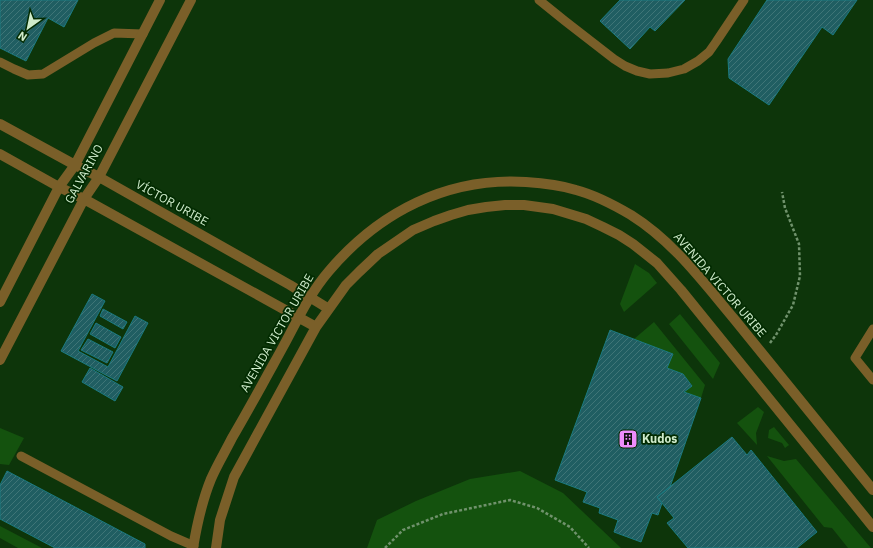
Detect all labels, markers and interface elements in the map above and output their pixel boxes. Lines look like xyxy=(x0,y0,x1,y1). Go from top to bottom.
north arrow xyxy=(8,8,48,48)
text: N xyxy=(15,28,30,44)
street label: GALVARINO xyxy=(61,142,106,206)
street label: VÍCTOR URIBE xyxy=(133,176,211,229)
street label: AVENIDA VICTOR URIBE xyxy=(671,229,770,340)
street label: AVENIDA VICTOR URIBE xyxy=(237,271,317,394)
building icon: Kudos xyxy=(617,428,639,450)
place label: Kudos xyxy=(642,431,677,446)

